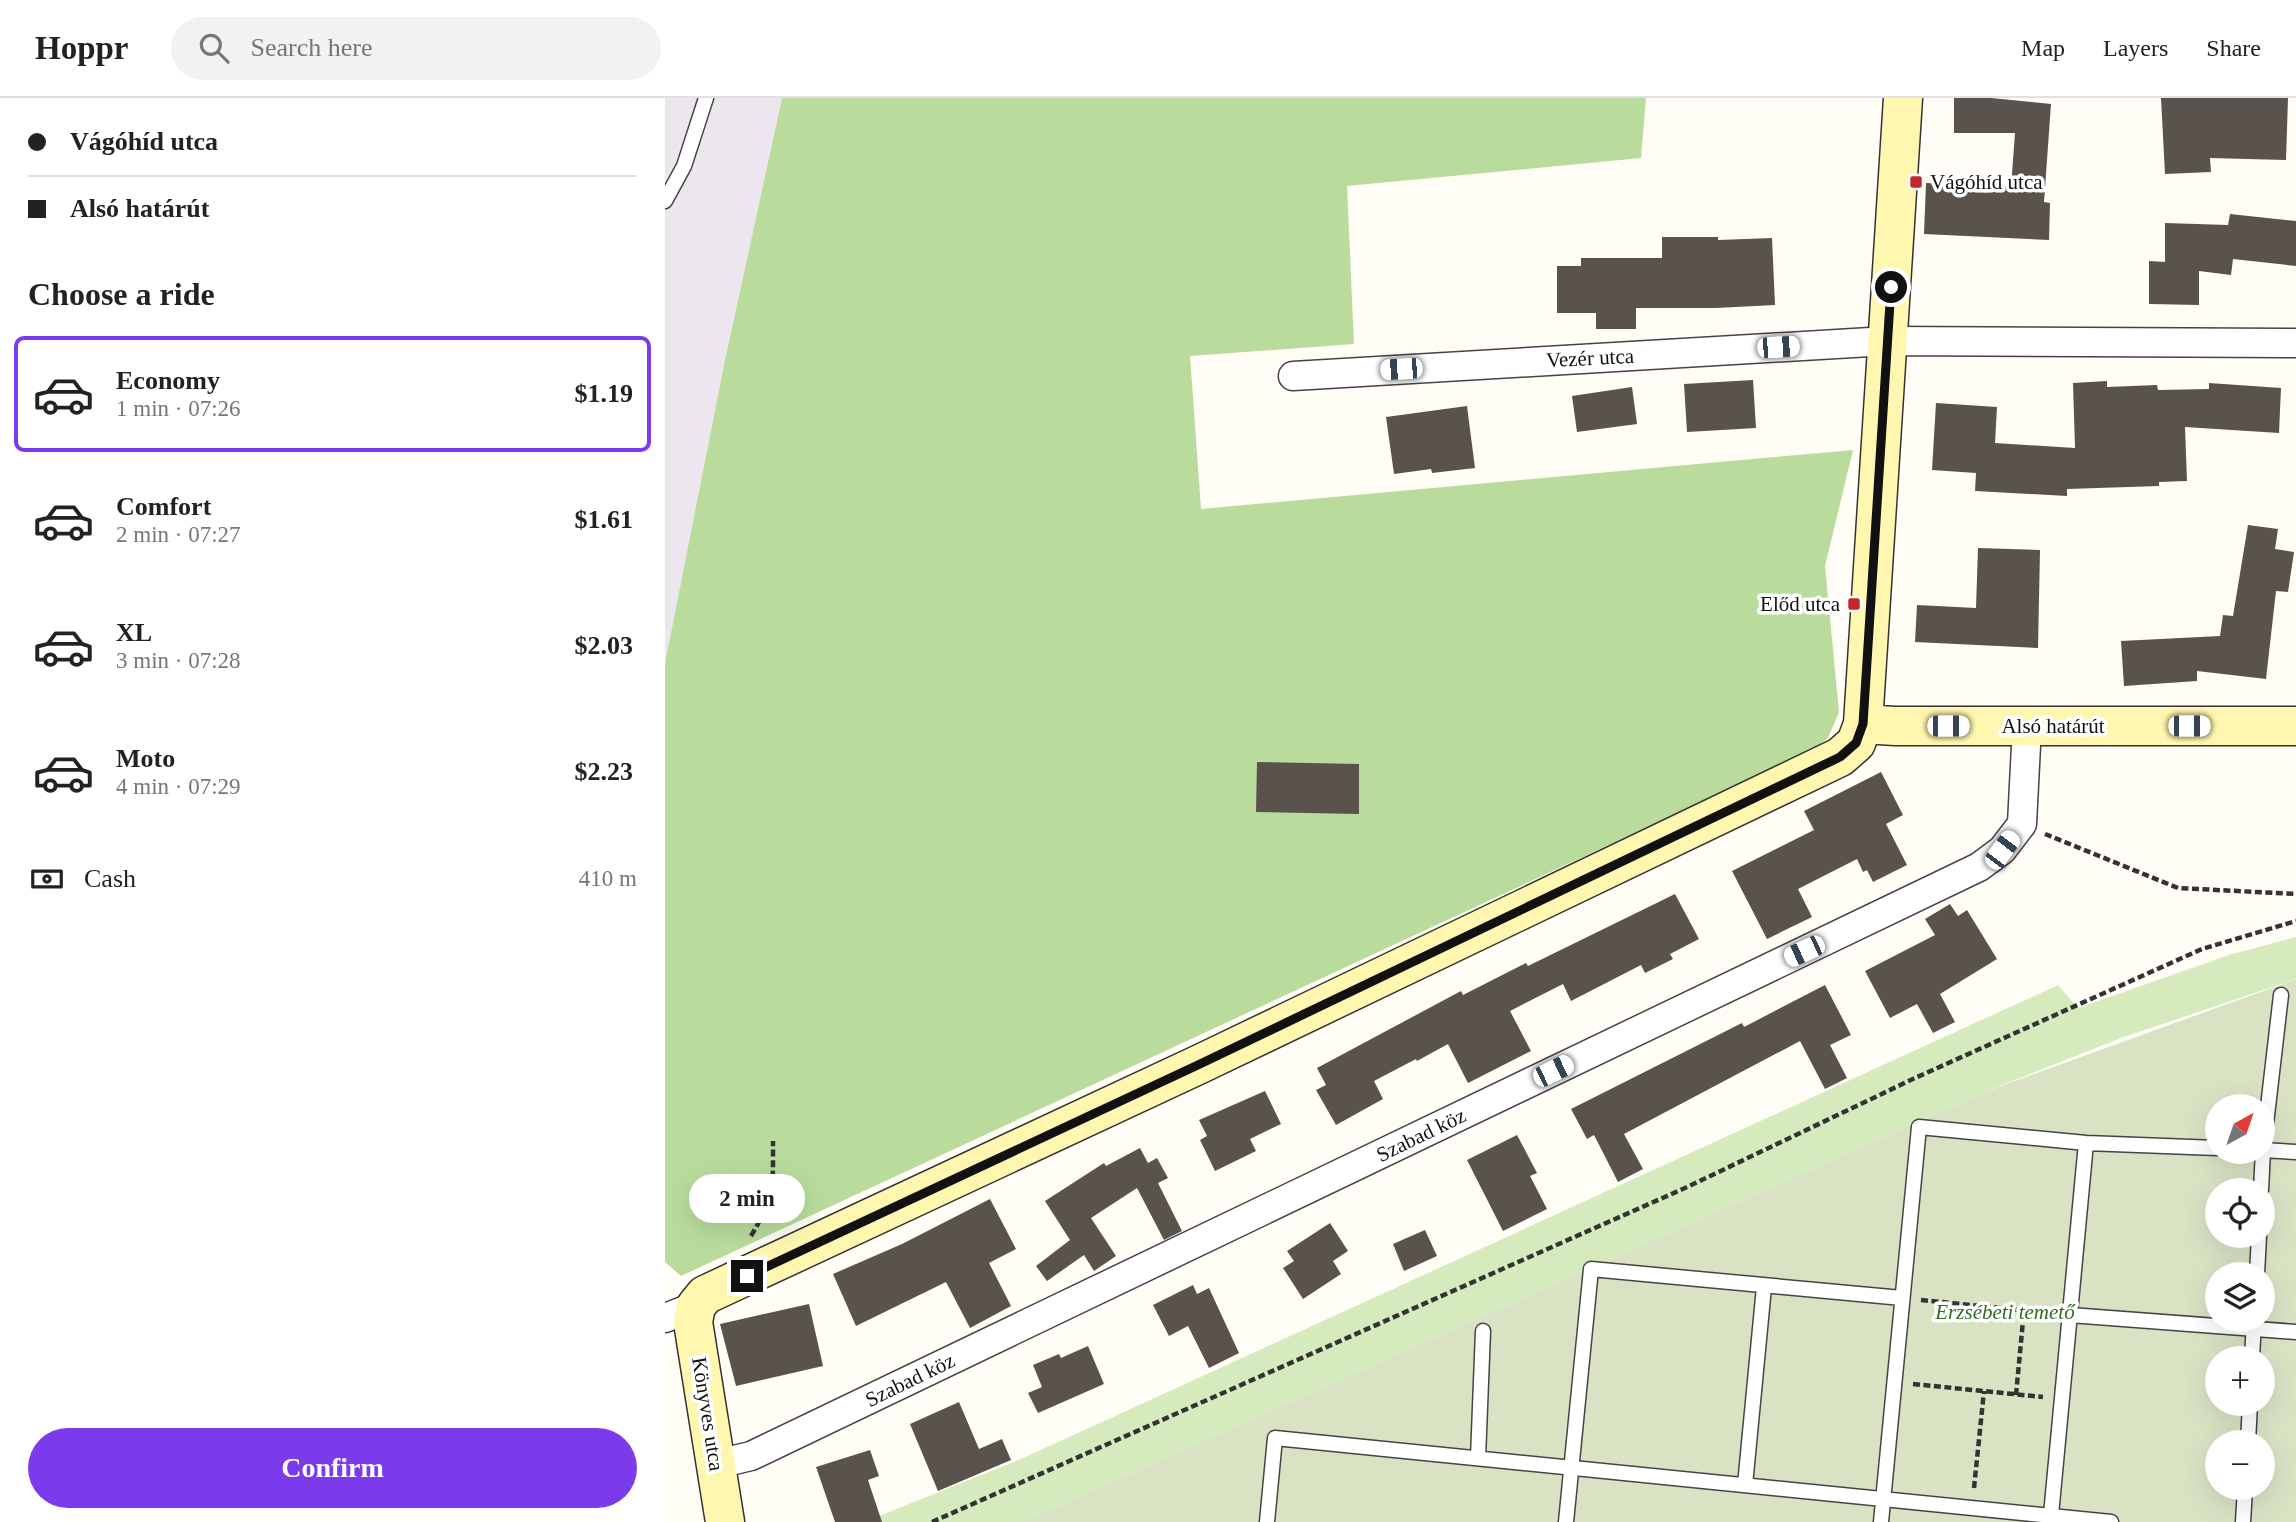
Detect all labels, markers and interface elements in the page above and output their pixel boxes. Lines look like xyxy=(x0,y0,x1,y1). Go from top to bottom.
search box xyxy=(171,17,661,80)
icon: search xyxy=(195,29,233,67)
text: Hoppr xyxy=(35,30,129,66)
text: Search here xyxy=(251,33,373,62)
text: Map xyxy=(2021,35,2065,61)
text: Layers xyxy=(2103,35,2168,61)
text: Share xyxy=(2206,35,2261,61)
text: Vágóhíd utca xyxy=(70,127,218,156)
place label: Vágóhíd utca xyxy=(1930,170,2043,194)
marker: Vágóhíd utca xyxy=(1908,174,1924,190)
text: Alsó határút xyxy=(70,194,209,223)
route start xyxy=(1875,271,1907,303)
text: Choose a ride xyxy=(28,276,215,312)
car xyxy=(1757,335,1800,359)
street label: Vezér utca xyxy=(1545,344,1635,372)
car xyxy=(1380,357,1423,381)
icon: car xyxy=(32,363,95,426)
text: Economy xyxy=(116,366,220,395)
text: $1.19 xyxy=(575,379,633,408)
text: 1 min · 07:26 xyxy=(116,396,241,421)
icon: car xyxy=(32,489,95,552)
text: Comfort xyxy=(116,492,211,521)
text: $1.61 xyxy=(575,505,633,534)
text: 2 min · 07:27 xyxy=(116,522,241,547)
place label: Előd utca xyxy=(1760,592,1841,616)
marker: Előd utca xyxy=(1846,596,1862,612)
icon: car xyxy=(32,615,95,678)
text: XL xyxy=(116,618,152,647)
text: $2.03 xyxy=(575,631,633,660)
text: 3 min · 07:28 xyxy=(116,648,241,673)
street label: Alsó határút xyxy=(2001,714,2105,738)
car xyxy=(1928,716,1970,737)
car xyxy=(2169,716,2211,737)
icon: car xyxy=(32,741,95,804)
text: Moto xyxy=(116,744,175,773)
text: $2.23 xyxy=(575,757,633,786)
text: 4 min · 07:29 xyxy=(116,774,241,799)
car xyxy=(1981,827,2024,873)
icon: cash xyxy=(28,860,66,898)
text: Cash xyxy=(84,864,136,893)
text: 410 m xyxy=(579,866,637,891)
car xyxy=(1781,933,1828,969)
car xyxy=(1530,1052,1577,1090)
north arrow xyxy=(2205,1094,2275,1164)
map controls xyxy=(2205,1094,2275,1500)
street label: Szabad köz xyxy=(1372,1103,1470,1167)
callout: 2 min xyxy=(689,1174,805,1224)
button: locate xyxy=(2205,1178,2275,1248)
text: 2 min xyxy=(719,1186,775,1211)
route end xyxy=(731,1260,763,1292)
button: layers xyxy=(2205,1262,2275,1332)
park label: Erzsébeti temető xyxy=(1934,1300,2076,1324)
button: + xyxy=(2205,1346,2275,1416)
street label: Szabad köz xyxy=(861,1348,959,1412)
street label: Könyves utca xyxy=(687,1355,729,1473)
button: Confirm xyxy=(28,1428,637,1508)
button: − xyxy=(2205,1430,2275,1500)

